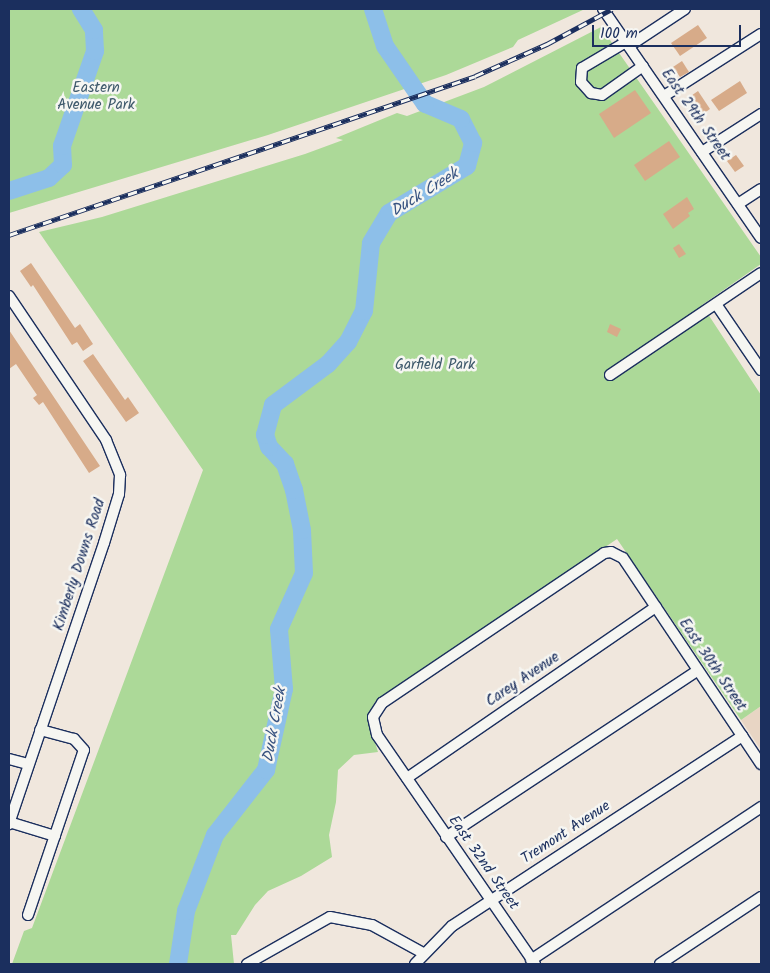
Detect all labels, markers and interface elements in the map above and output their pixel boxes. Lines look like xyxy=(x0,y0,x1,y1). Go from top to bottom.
scale bar xyxy=(595,15,744,47)
text: 100 m xyxy=(600,22,638,46)
street label: East 29th Street xyxy=(657,66,733,164)
park label: Eastern Avenue Park xyxy=(57,79,135,114)
water label: Duck Creek xyxy=(388,165,462,221)
park label: Garfield Park xyxy=(395,357,475,375)
street label: Kimberly Downs Road xyxy=(50,497,110,633)
street label: East 30th Street xyxy=(674,615,750,715)
street label: Carey Avenue xyxy=(483,649,563,711)
water label: Duck Creek xyxy=(259,686,291,764)
street label: Tremont Avenue xyxy=(518,798,614,868)
street label: East 32nd Street xyxy=(444,812,522,914)

